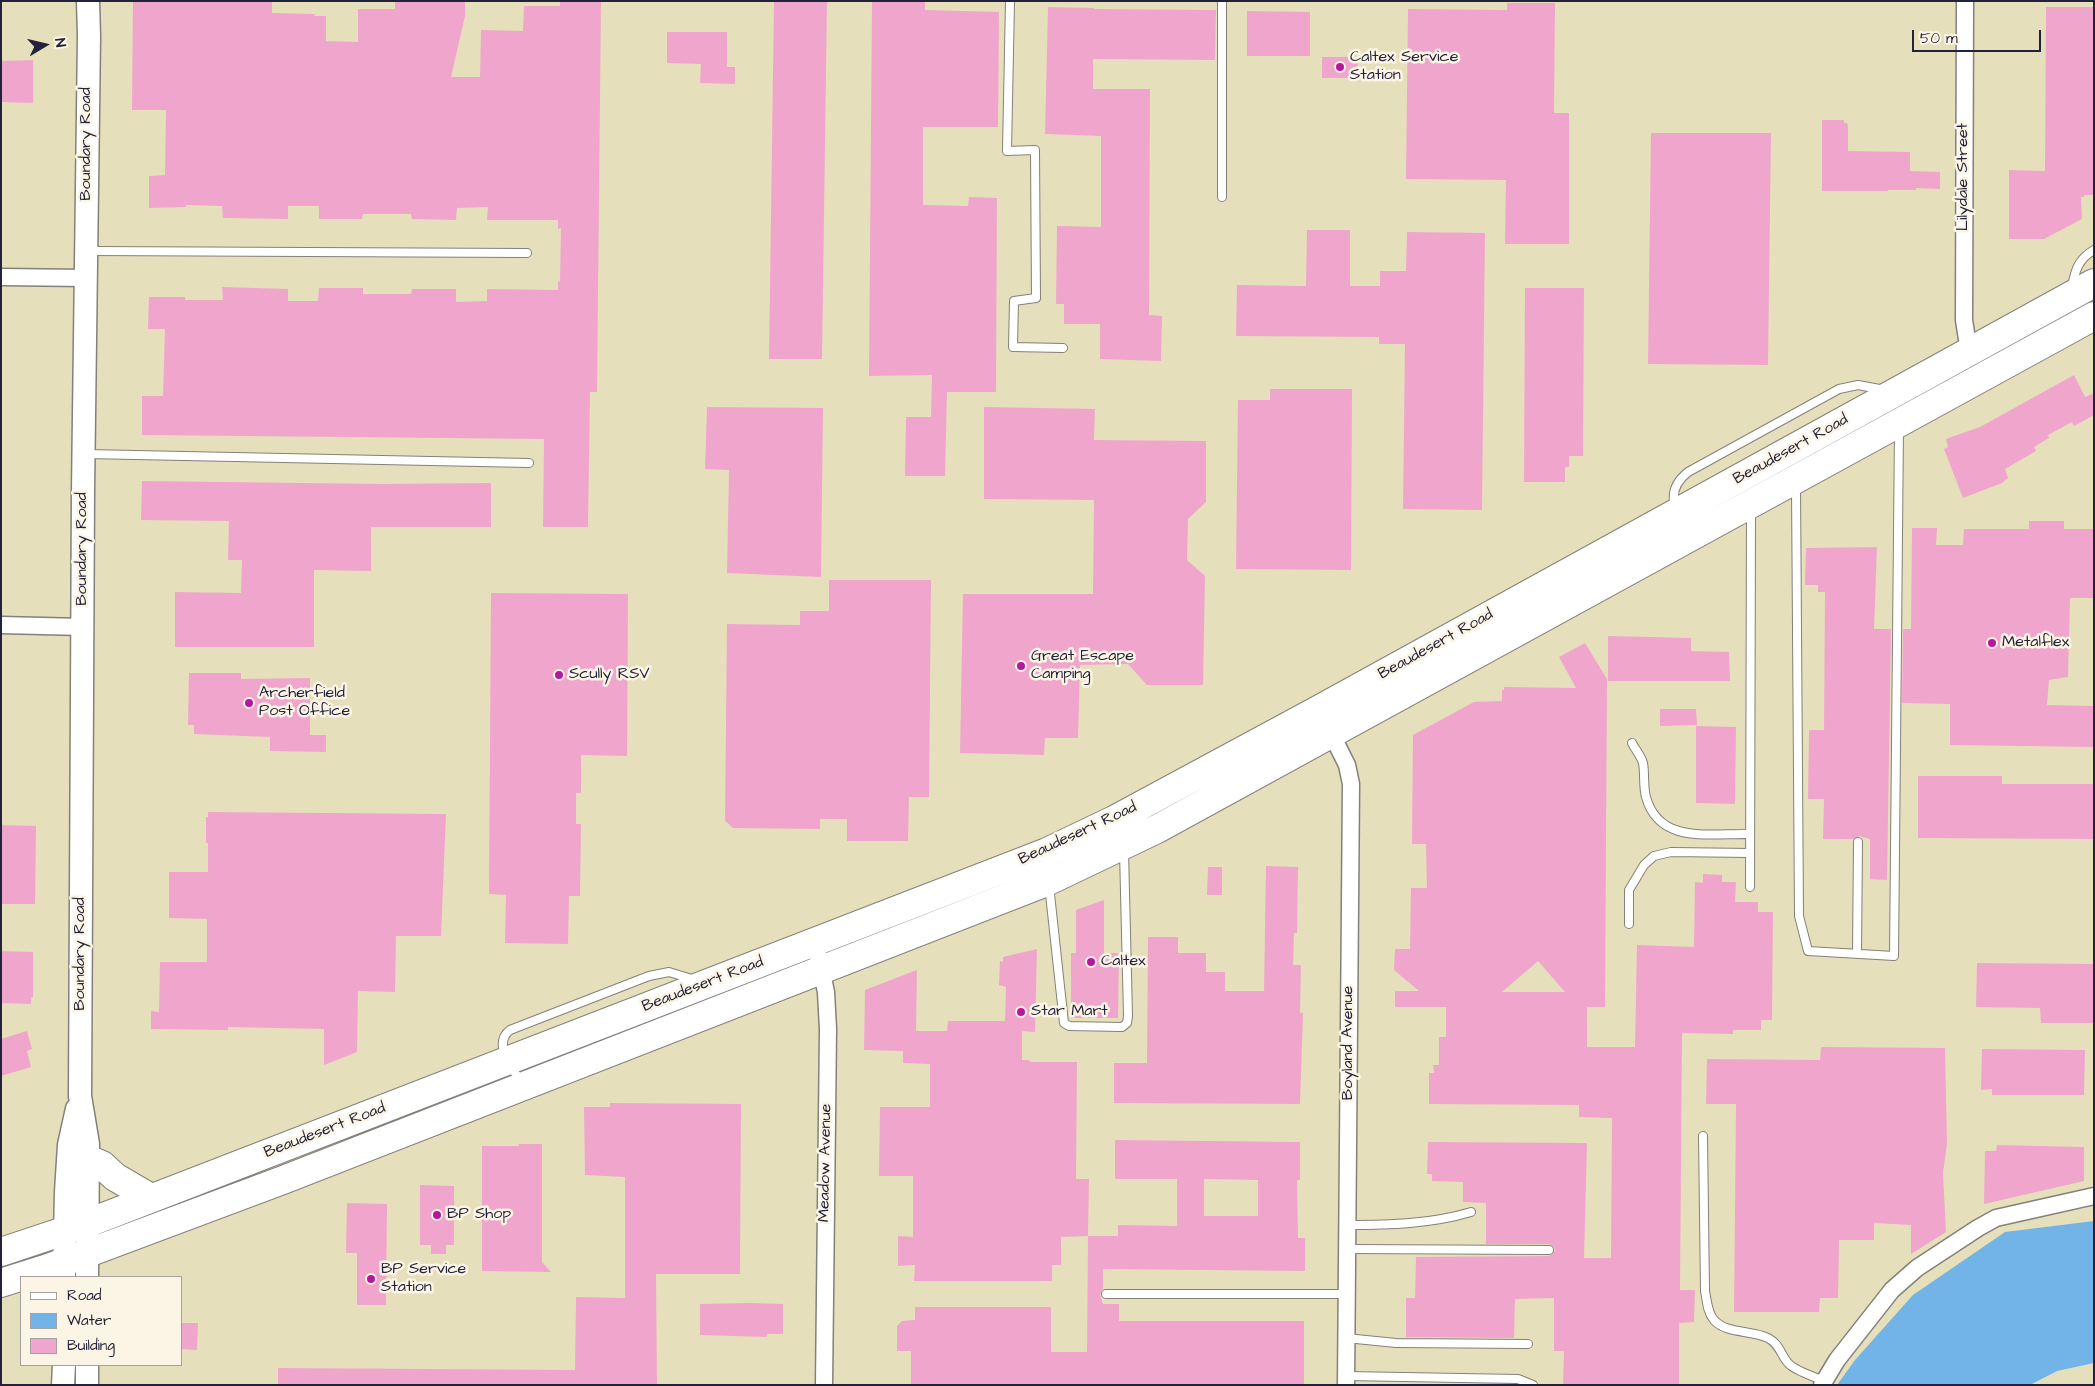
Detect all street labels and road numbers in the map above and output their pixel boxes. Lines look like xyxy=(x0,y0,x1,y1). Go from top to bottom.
street label: Boundary Road xyxy=(77,87,97,201)
street label: Lilydale Street xyxy=(1954,123,1974,231)
street label: Beaudesert Road xyxy=(1730,411,1852,489)
street label: Boundary Road xyxy=(73,492,93,606)
street label: Beaudesert Road xyxy=(1375,606,1497,684)
street label: Beaudesert Road xyxy=(1016,798,1140,870)
street label: Boundary Road xyxy=(71,897,91,1011)
street label: Beaudesert Road xyxy=(640,953,766,1017)
street label: Boyland Avenue xyxy=(1339,986,1359,1100)
street label: Beaudesert Road xyxy=(262,1099,388,1163)
street label: Meadow Avenue xyxy=(815,1104,837,1222)

